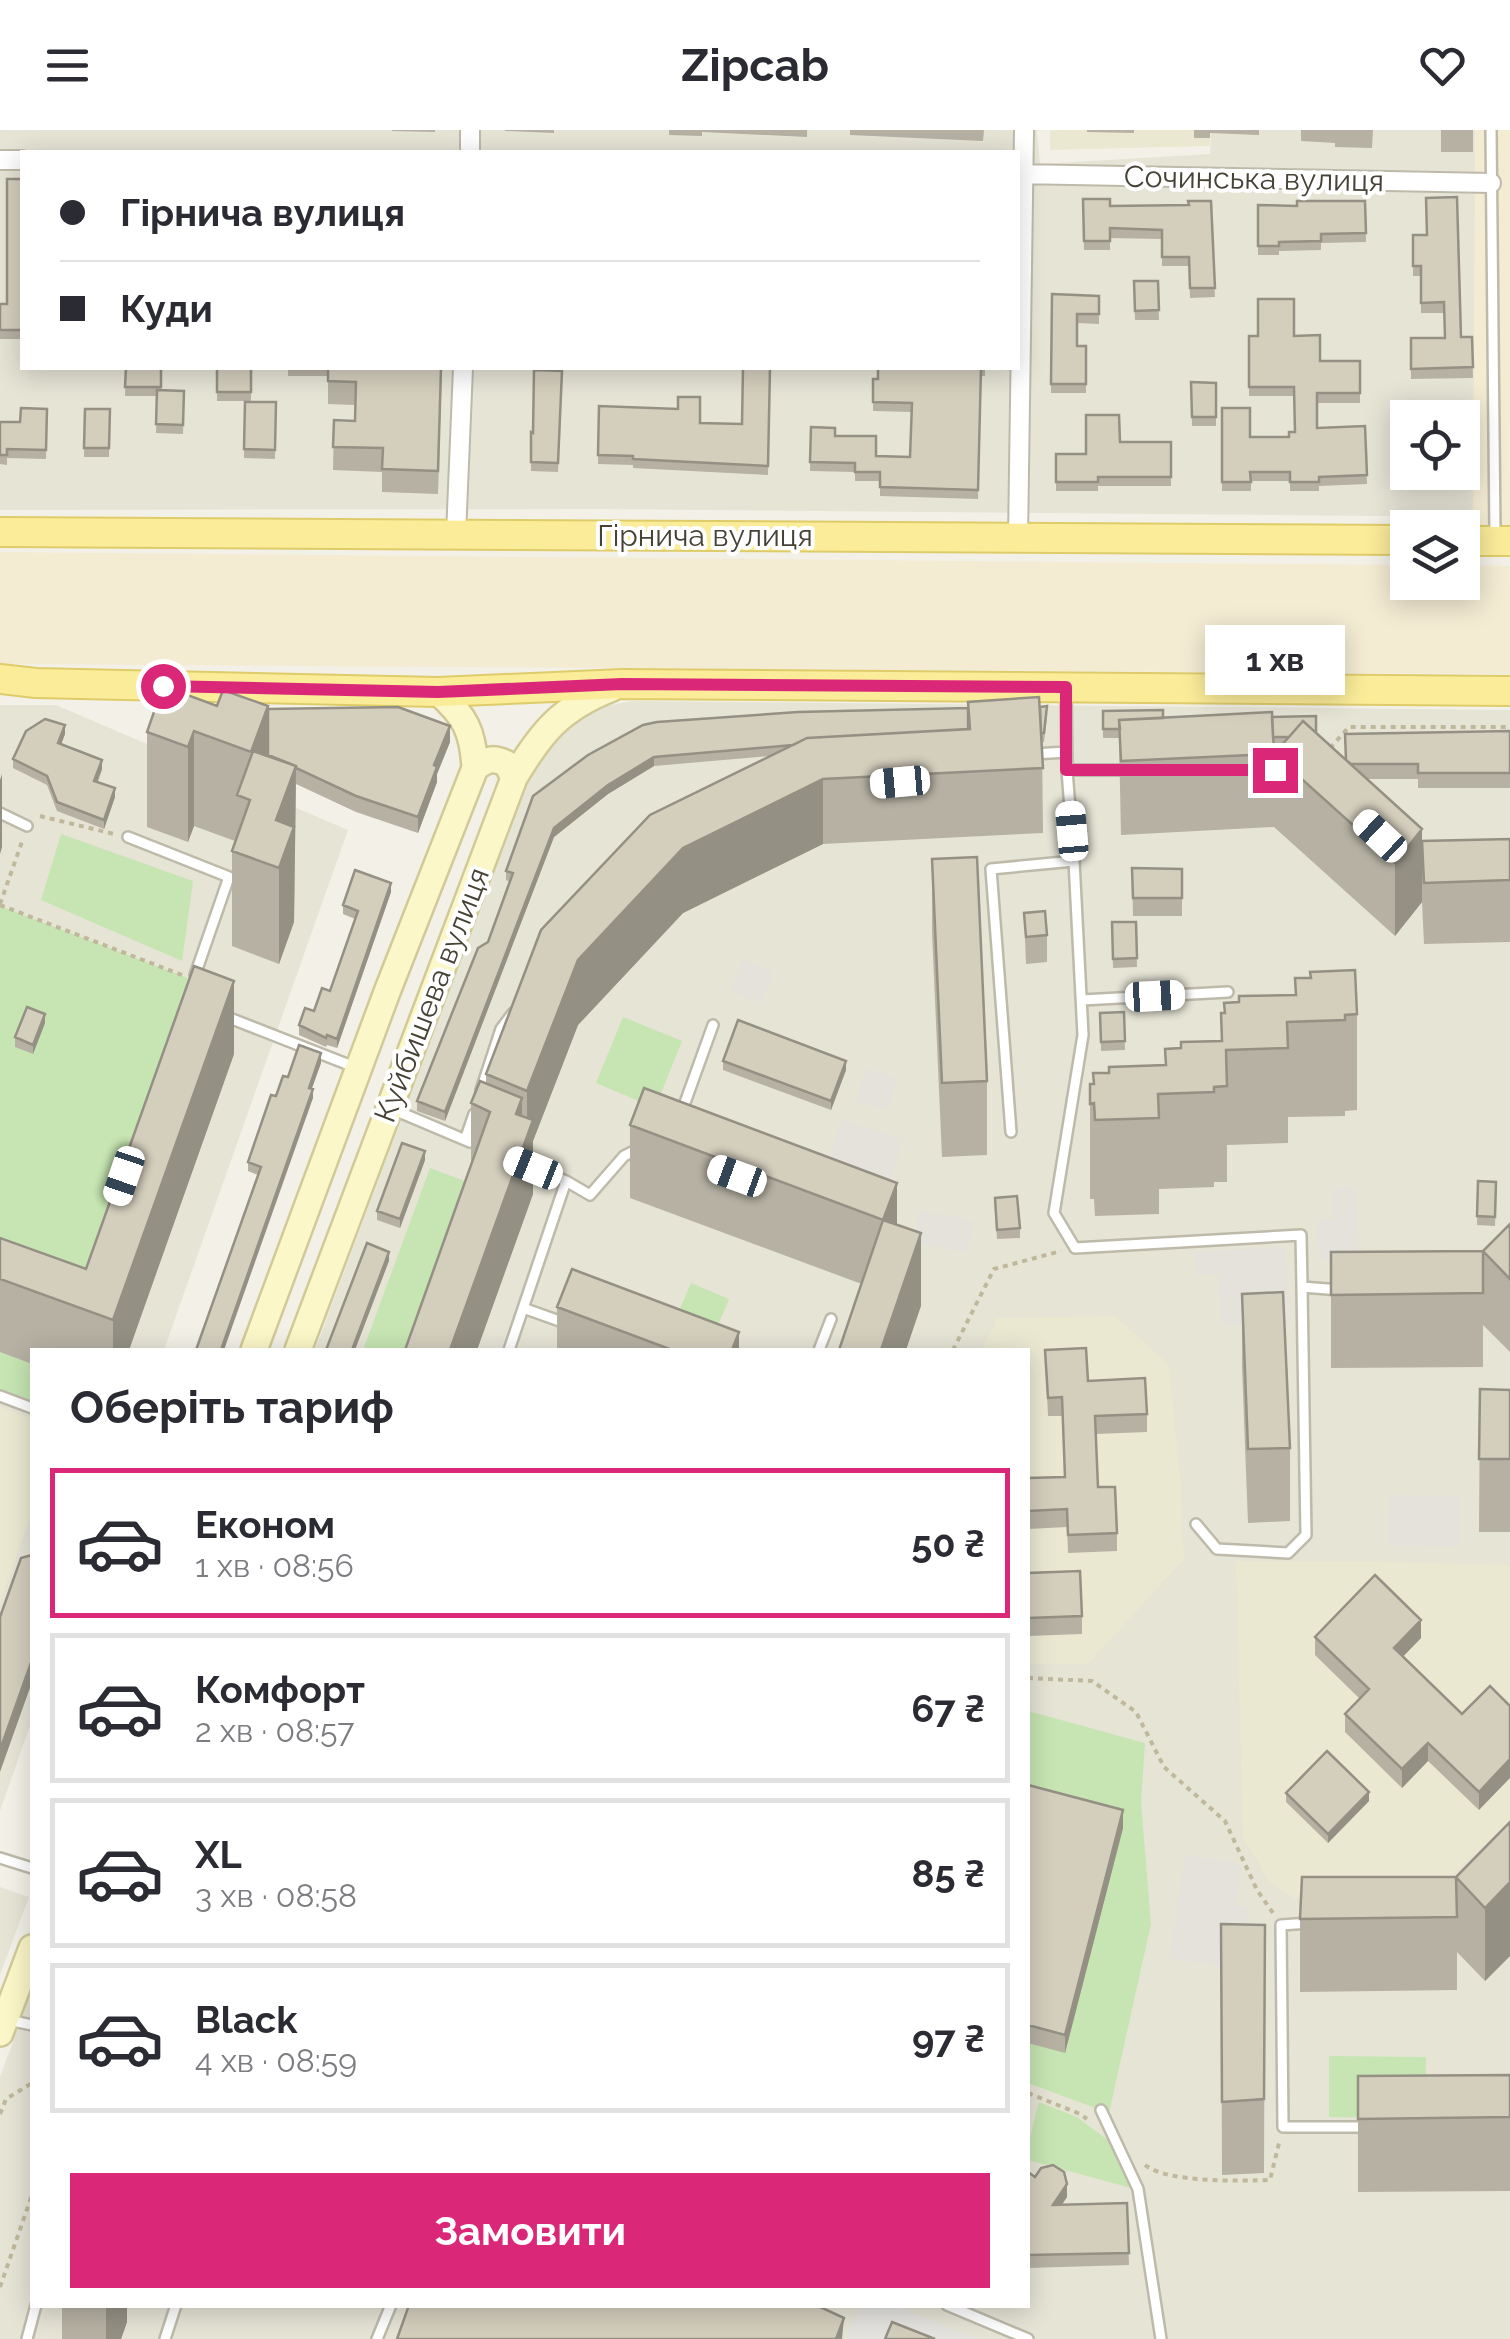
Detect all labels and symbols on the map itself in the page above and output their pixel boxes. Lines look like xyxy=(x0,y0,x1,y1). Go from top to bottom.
street label: Сочинська вулиця xyxy=(1124,159,1384,198)
street label: Гірнича вулиця xyxy=(597,518,813,553)
callout: 1 хв xyxy=(1205,625,1345,695)
route start xyxy=(141,664,186,709)
route end xyxy=(1253,748,1298,793)
car xyxy=(869,764,931,800)
car xyxy=(1054,800,1090,862)
car xyxy=(1348,805,1412,867)
street label: Куйбишева вулиця xyxy=(367,863,496,1127)
car xyxy=(1124,979,1186,1013)
car xyxy=(100,1143,148,1209)
car xyxy=(500,1143,566,1193)
car xyxy=(704,1152,770,1200)

